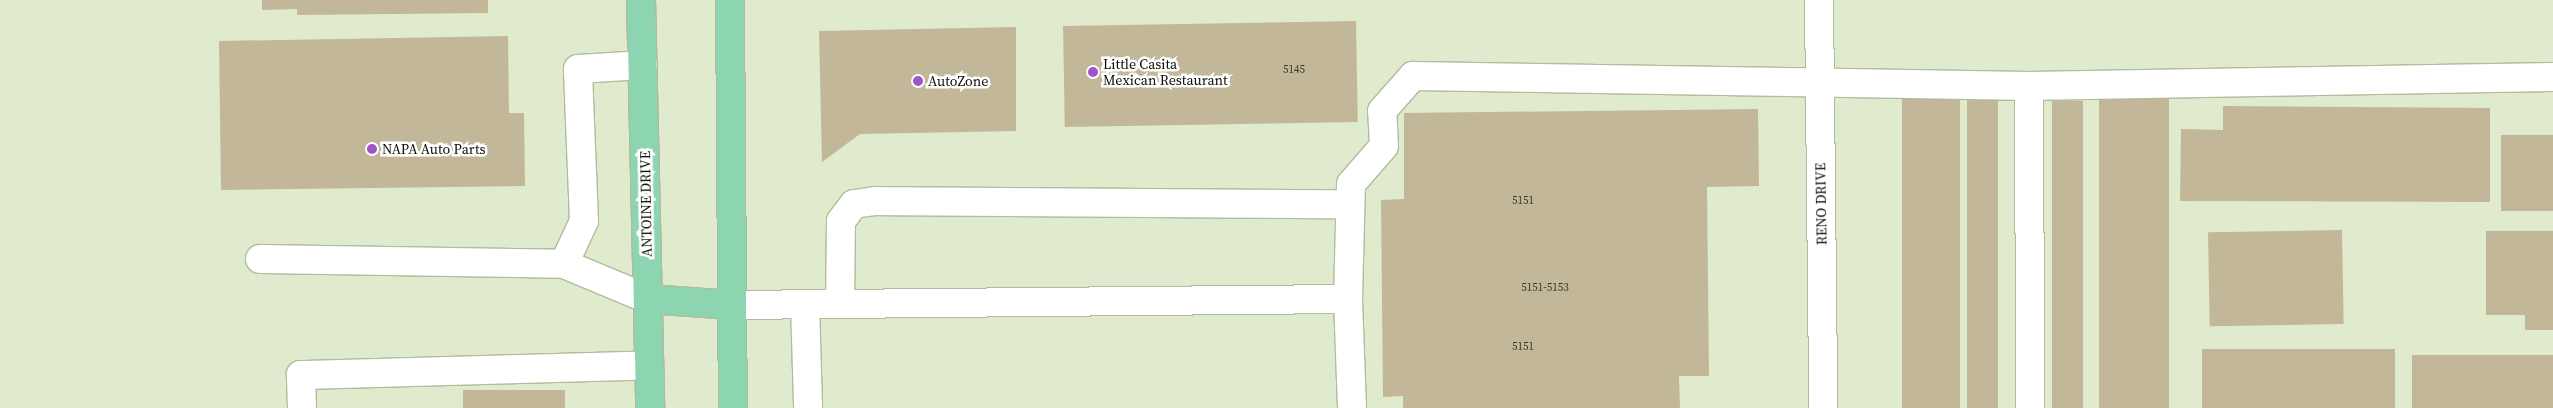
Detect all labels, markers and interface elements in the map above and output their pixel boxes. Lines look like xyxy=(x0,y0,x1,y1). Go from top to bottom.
place label: Little Casita Mexican Restaurant xyxy=(1103,56,1227,88)
house number: 5145 xyxy=(1283,63,1305,77)
marker: Little Casita Mexican Restaurant xyxy=(1087,66,1099,78)
place label: AutoZone xyxy=(928,73,988,89)
marker: AutoZone xyxy=(912,75,924,87)
place label: NAPA Auto Parts xyxy=(382,141,486,157)
marker: NAPA Auto Parts xyxy=(366,143,378,155)
street label: ANTOINE DRIVE xyxy=(637,151,655,257)
street label: RENO DRIVE xyxy=(1812,163,1830,245)
house number: 5151 xyxy=(1512,194,1534,208)
house number: 5151-5153 xyxy=(1521,281,1569,295)
house number: 5151 xyxy=(1512,340,1534,354)

